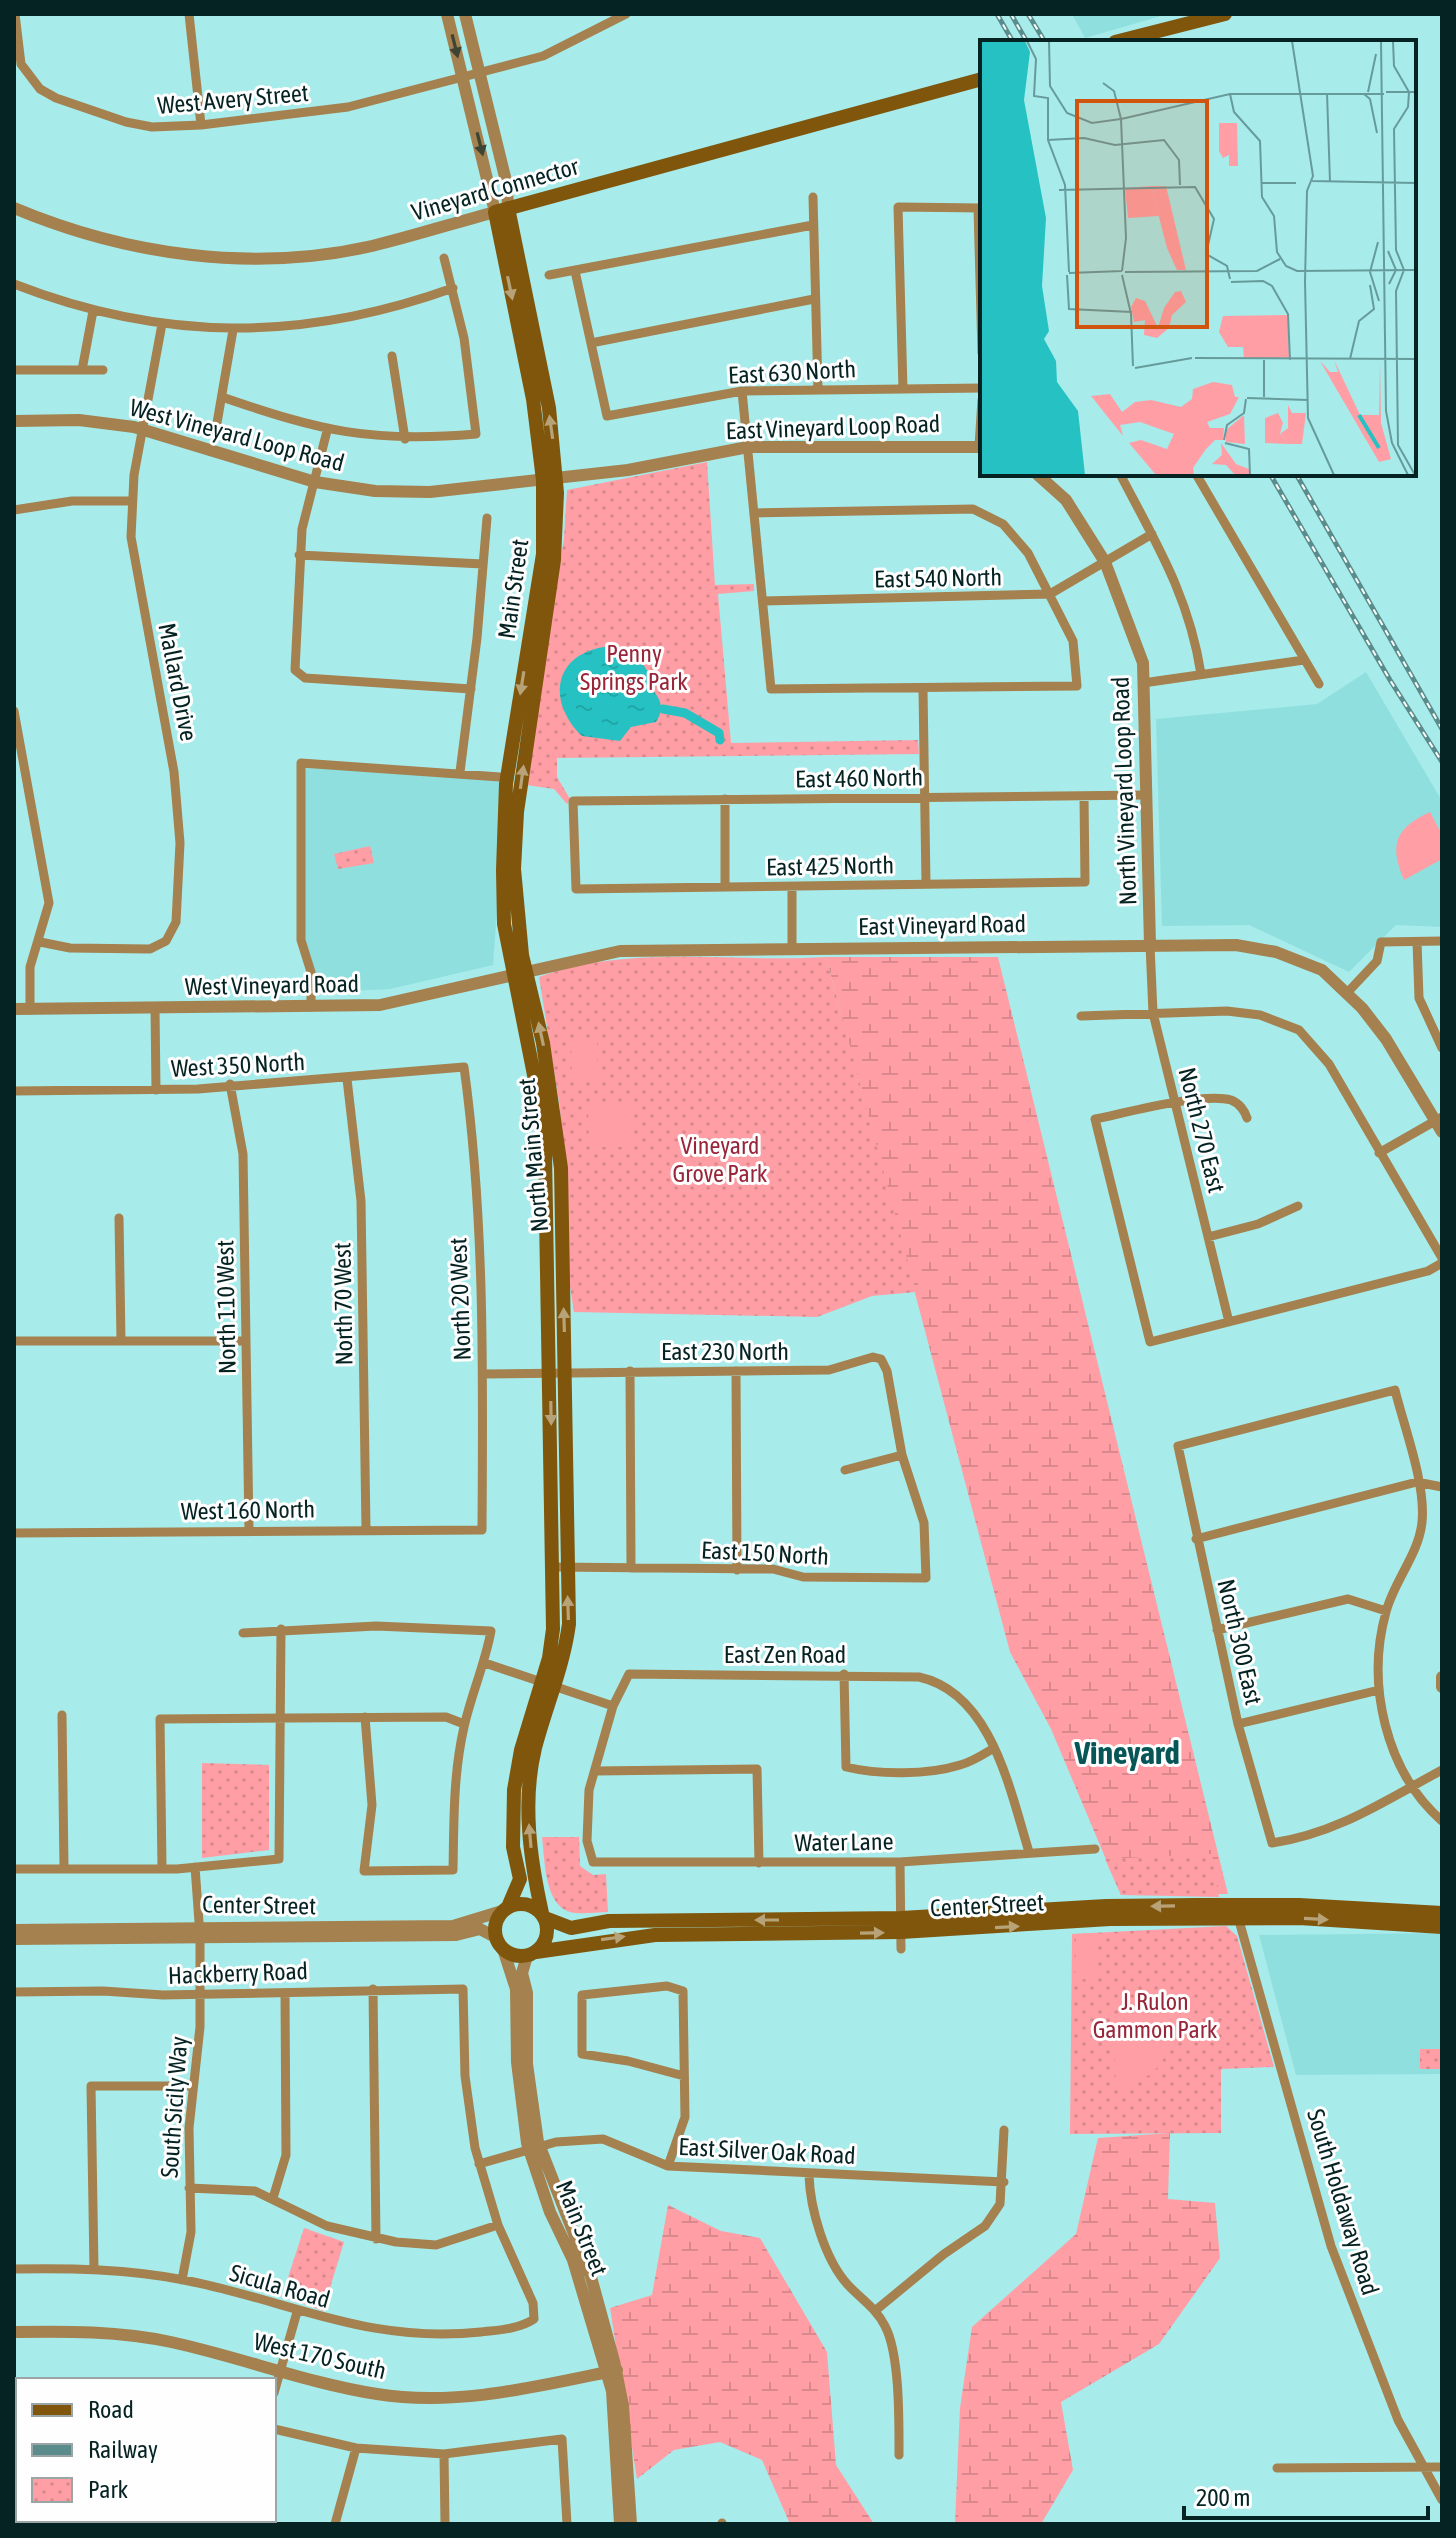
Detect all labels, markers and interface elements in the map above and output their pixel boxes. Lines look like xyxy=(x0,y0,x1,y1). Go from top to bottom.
one-way arrow xyxy=(449,33,462,58)
inset map xyxy=(980,40,1416,476)
street label: West Avery Street xyxy=(156,79,310,119)
one-way arrow xyxy=(474,132,486,157)
street label: Vineyard Connector xyxy=(409,152,582,226)
one-way arrow xyxy=(504,276,517,301)
street label: East 630 North xyxy=(727,355,857,389)
street label: West Vineyard Loop Road xyxy=(127,393,347,477)
street label: East Vineyard Loop Road xyxy=(725,410,941,444)
one-way arrow xyxy=(544,414,557,439)
street label: Main Street xyxy=(493,537,533,641)
street label: East 540 North xyxy=(874,563,1002,593)
street label: Mallard Drive xyxy=(153,621,203,743)
park label: Penny Springs Park xyxy=(580,640,688,695)
one-way arrow xyxy=(515,671,528,696)
street label: North Vineyard Loop Road xyxy=(1107,676,1141,906)
street label: East 460 North xyxy=(795,763,923,793)
one-way arrow xyxy=(516,764,529,789)
street label: East 425 North xyxy=(766,851,894,881)
street label: East Vineyard Road xyxy=(858,910,1026,940)
street label: West Vineyard Road xyxy=(185,970,359,1000)
one-way arrow xyxy=(534,1021,546,1046)
street label: West 350 North xyxy=(170,1048,306,1082)
street label: North 270 East xyxy=(1173,1065,1231,1195)
street label: North Main Street xyxy=(513,1077,553,1233)
park label: Vineyard Grove Park xyxy=(673,1132,768,1187)
street label: North 20 West xyxy=(444,1237,476,1361)
street label: North 110 West xyxy=(211,1240,241,1374)
street label: North 70 West xyxy=(328,1242,358,1366)
one-way arrow xyxy=(558,1307,571,1332)
street label: East 230 North xyxy=(661,1338,789,1365)
one-way arrow xyxy=(545,1401,557,1426)
street label: West 160 North xyxy=(181,1495,315,1525)
street label: East 150 North xyxy=(700,1536,830,1570)
street label: North 300 East xyxy=(1212,1577,1268,1707)
one-way arrow xyxy=(561,1595,574,1620)
street label: East Zen Road xyxy=(724,1641,846,1668)
district label: Vineyard xyxy=(1073,1734,1180,1771)
one-way arrow xyxy=(523,1823,536,1848)
street label: Water Lane xyxy=(794,1828,894,1856)
street label: Center Street xyxy=(929,1889,1045,1921)
street label: Center Street xyxy=(202,1891,316,1919)
one-way arrow xyxy=(1150,1899,1175,1912)
one-way arrow xyxy=(1304,1913,1329,1926)
one-way arrow xyxy=(754,1914,779,1926)
one-way arrow xyxy=(995,1921,1020,1934)
one-way arrow xyxy=(860,1926,885,1939)
one-way arrow xyxy=(600,1931,625,1944)
street label: Hackberry Road xyxy=(168,1957,308,1989)
park label: J. Rulon Gammon Park xyxy=(1093,1988,1218,2043)
street label: South Sicily Way xyxy=(156,2035,192,2179)
street label: South Holdaway Road xyxy=(1302,2106,1384,2298)
street label: East Silver Oak Road xyxy=(678,2133,856,2169)
street label: Main Street xyxy=(551,2176,613,2280)
street label: Sicula Road xyxy=(227,2259,333,2313)
street label: West 170 South xyxy=(251,2328,389,2384)
legend xyxy=(16,2378,276,2522)
text: Road xyxy=(88,2396,134,2423)
text: Railway xyxy=(88,2436,158,2463)
scale bar xyxy=(1184,2470,1428,2520)
text: Park xyxy=(88,2476,129,2503)
text: 200 m xyxy=(1196,2484,1250,2511)

